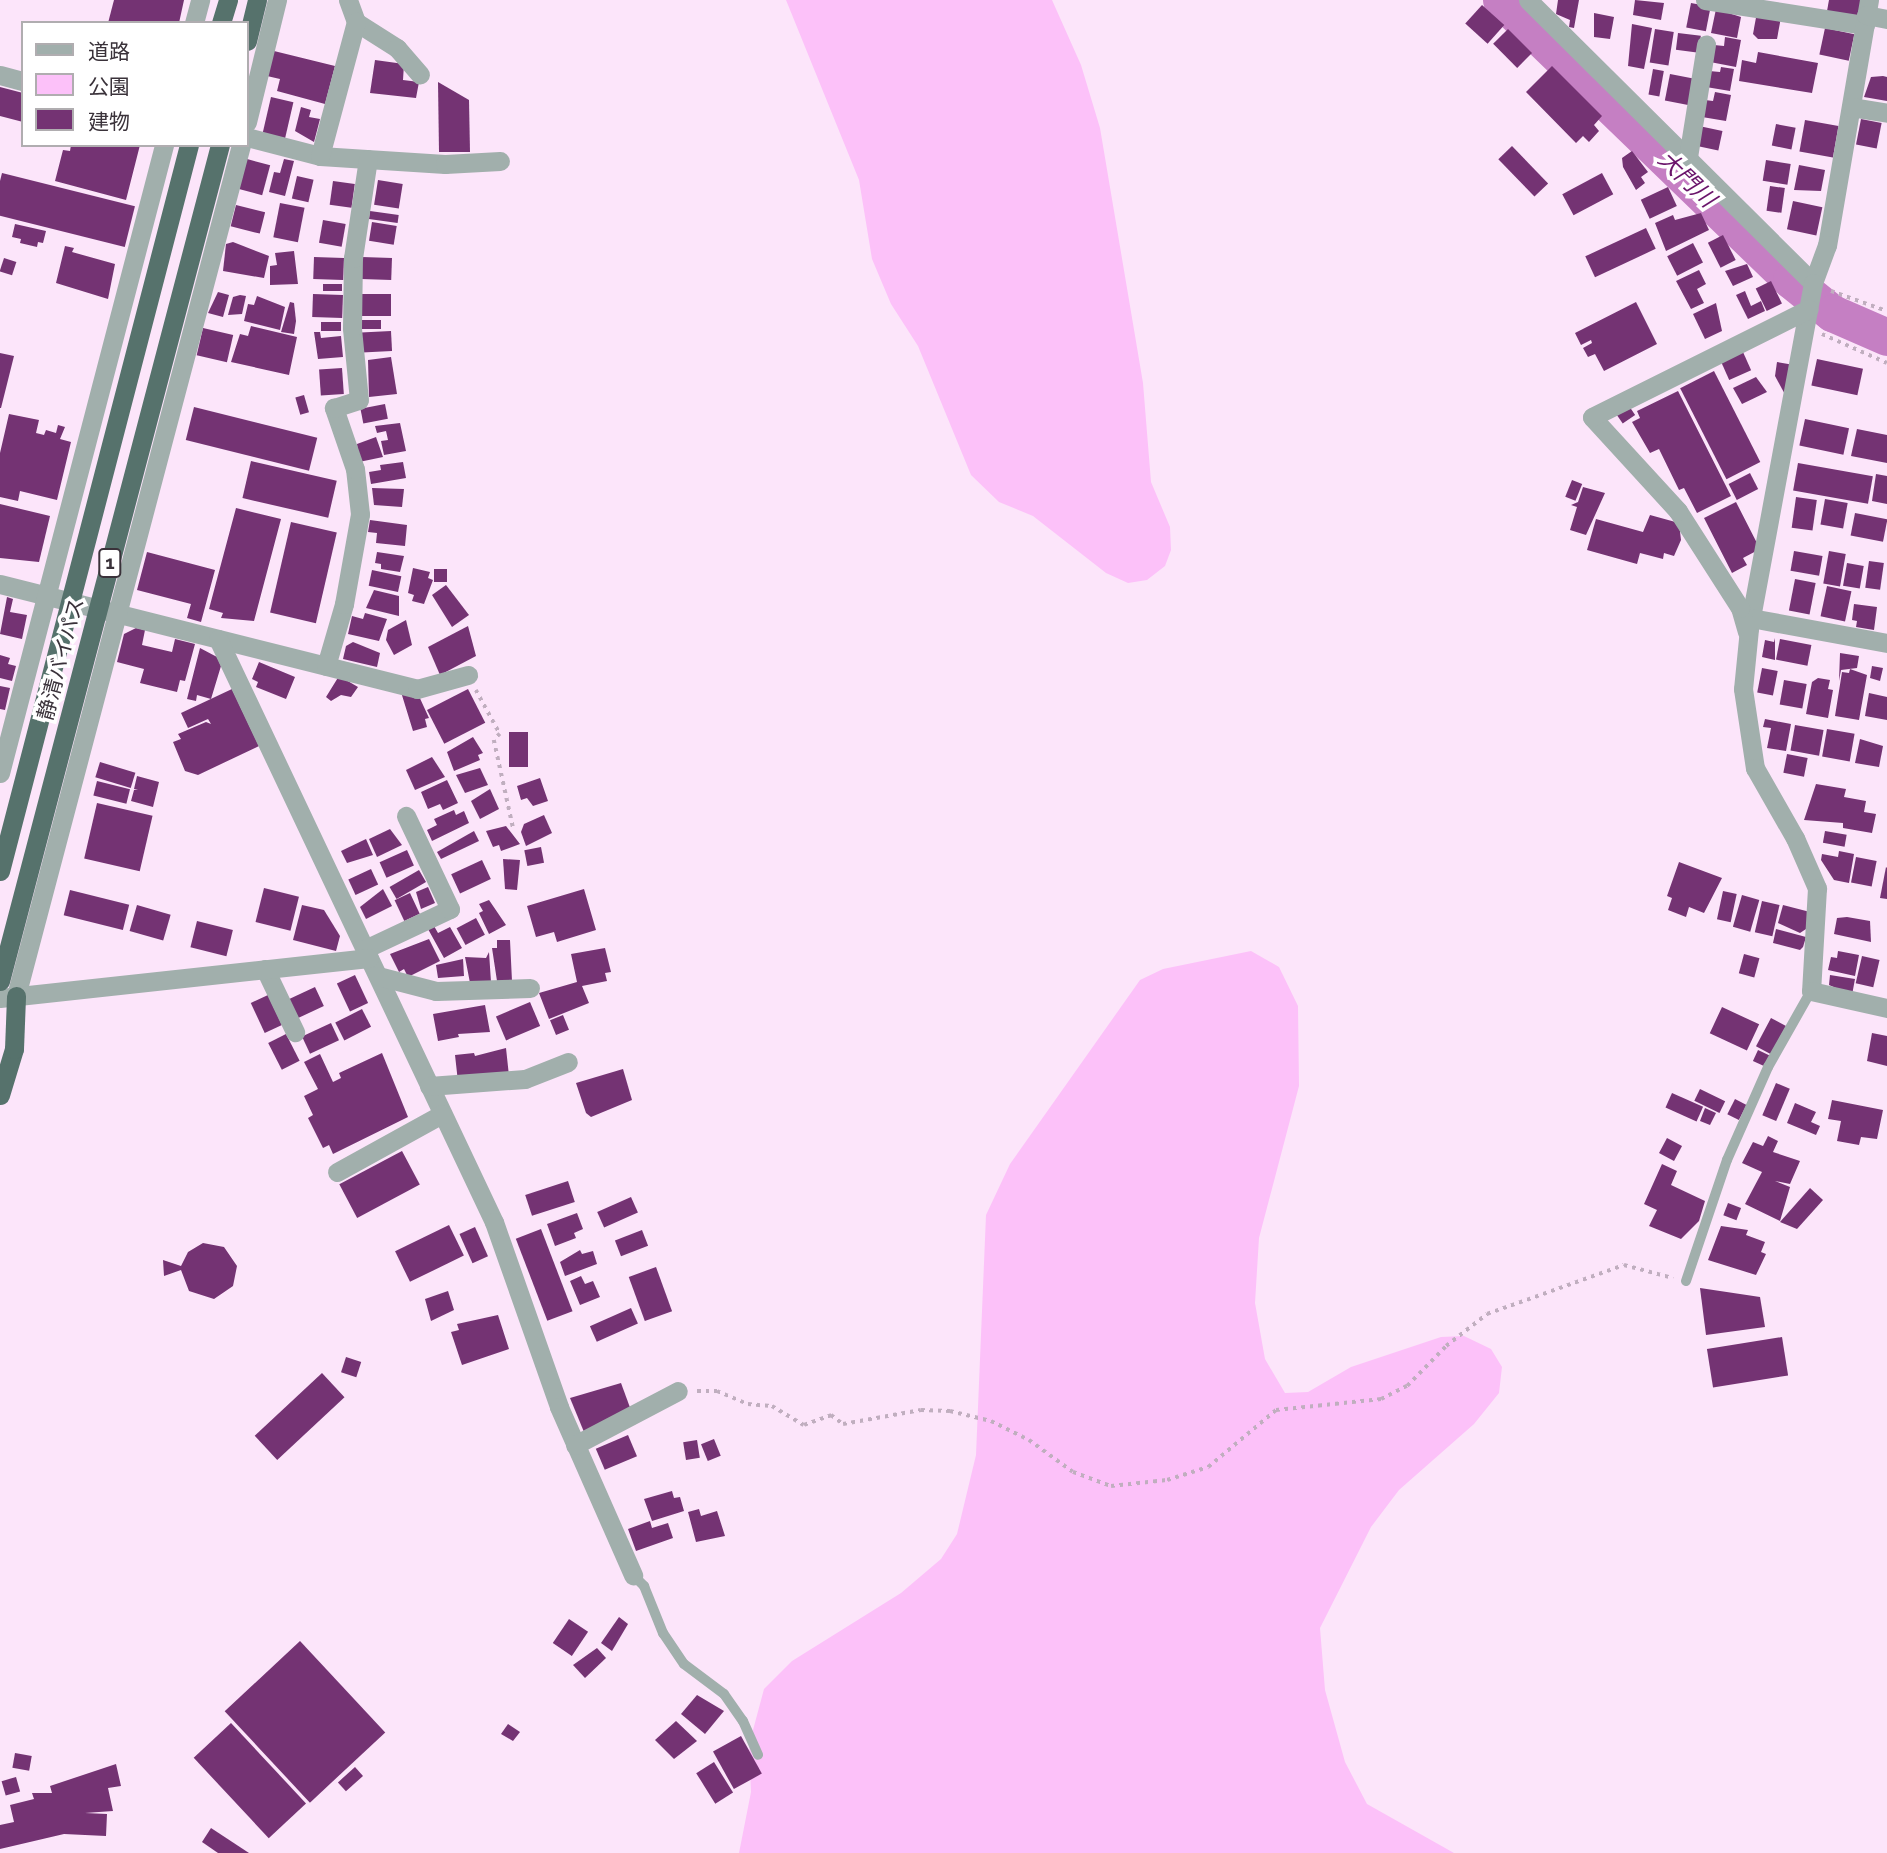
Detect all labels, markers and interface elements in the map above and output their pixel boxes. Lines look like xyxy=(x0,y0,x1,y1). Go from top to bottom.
legend xyxy=(21,21,248,147)
text: 道路 xyxy=(88,39,130,64)
text: 公園 xyxy=(88,74,130,99)
text: 建物 xyxy=(88,109,130,134)
water label: 大門川 xyxy=(1653,145,1721,213)
road number: 1 xyxy=(98,548,122,578)
street label: 静清バイパス xyxy=(33,595,89,723)

